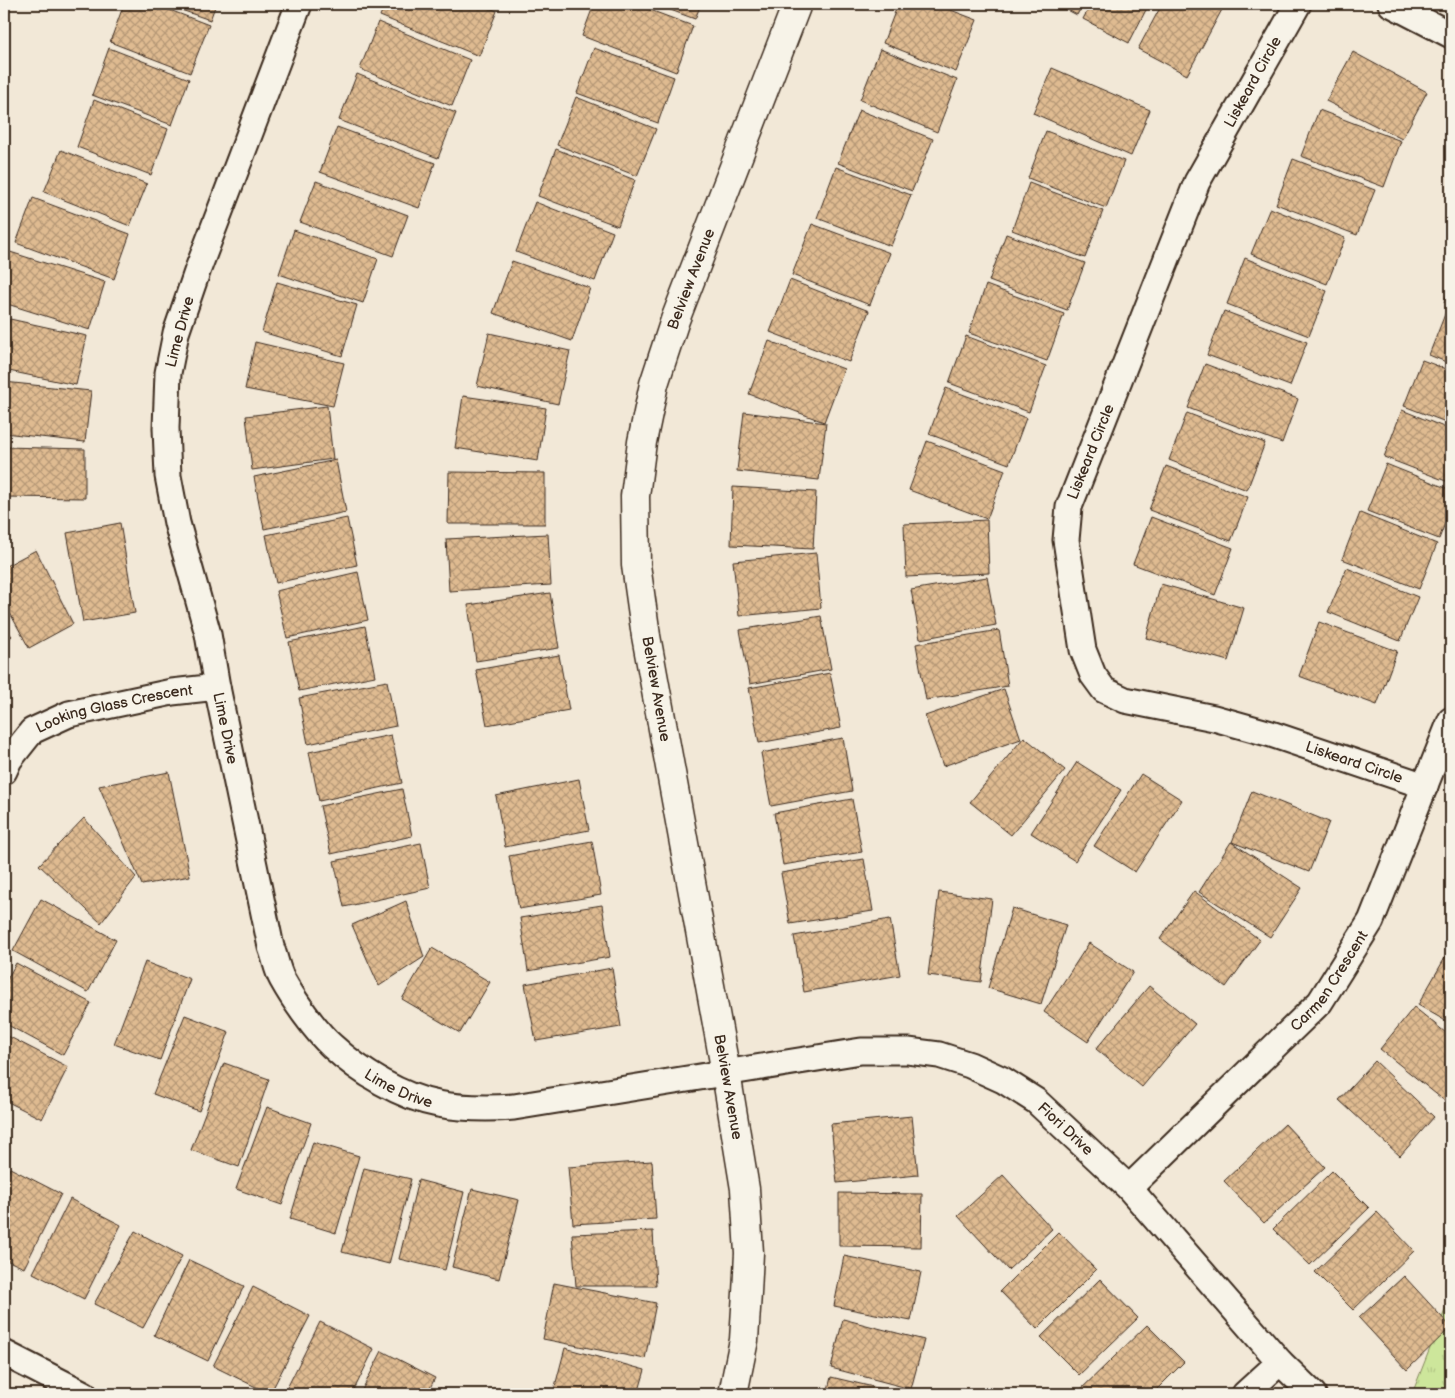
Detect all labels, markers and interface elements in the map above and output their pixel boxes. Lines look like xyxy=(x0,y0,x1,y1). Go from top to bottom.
street label: Liskeard Circle xyxy=(1220,33,1286,131)
street label: Belview Avenue xyxy=(663,226,719,332)
street label: Lime Drive xyxy=(161,294,199,370)
street label: Liskeard Circle xyxy=(1063,401,1119,502)
street label: Belview Avenue xyxy=(637,635,675,743)
street label: Looking Glass Crescent xyxy=(33,680,194,737)
street label: Lime Drive xyxy=(209,691,242,766)
street label: Liskeard Circle xyxy=(1303,737,1405,787)
street label: Carmen Crescent xyxy=(1286,927,1372,1035)
street label: Belview Avenue xyxy=(709,1033,747,1141)
street label: Lime Drive xyxy=(361,1065,435,1112)
street label: Fiori Drive xyxy=(1034,1098,1097,1159)

